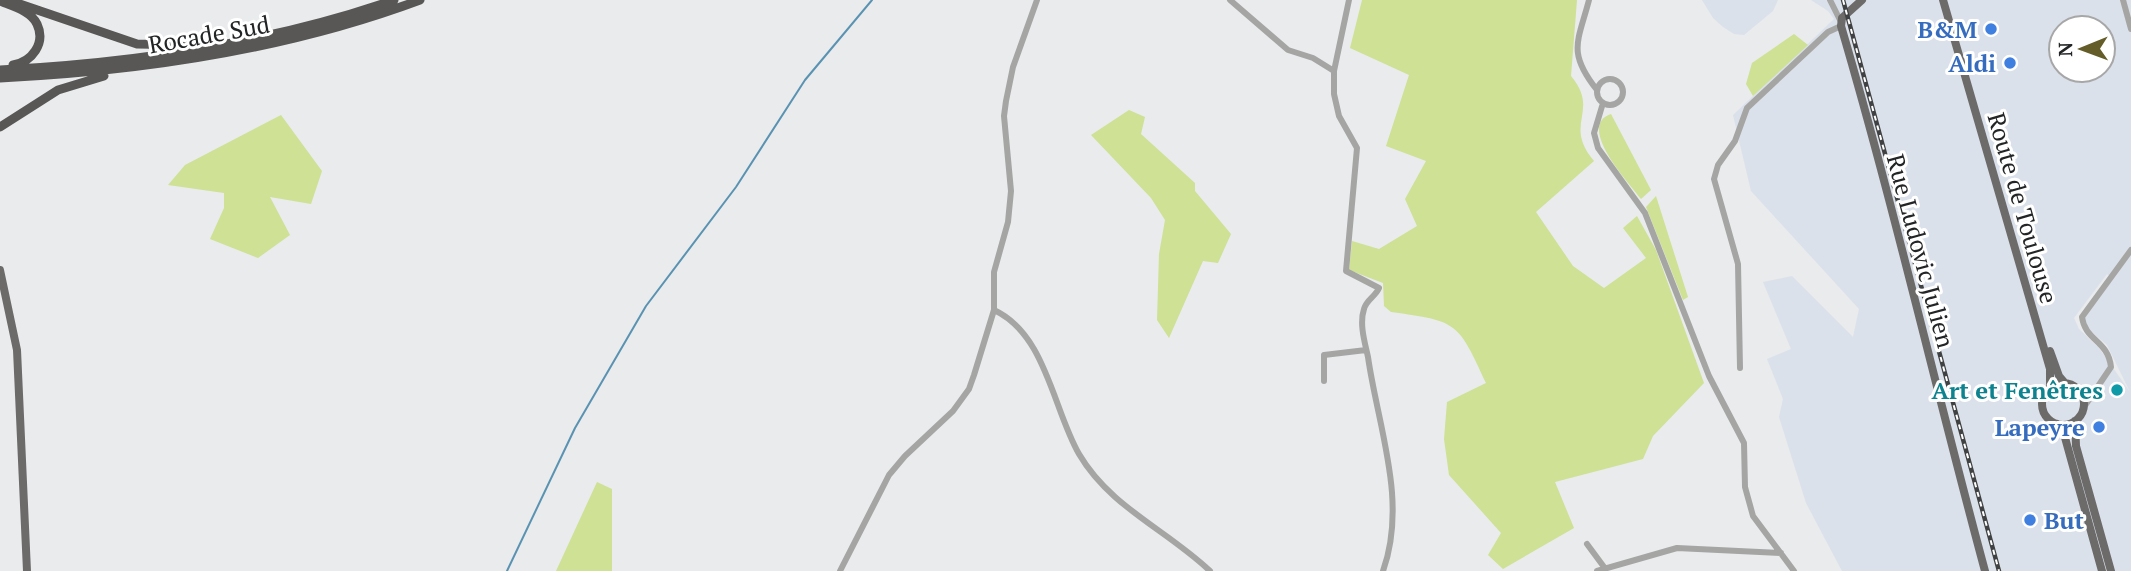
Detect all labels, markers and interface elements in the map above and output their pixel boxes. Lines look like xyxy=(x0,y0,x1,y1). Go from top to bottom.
street label: Rocade Sud xyxy=(146,8,272,60)
place label: B&M xyxy=(1918,13,1977,45)
north arrow xyxy=(2047,14,2117,84)
marker: B&M xyxy=(1983,21,1999,37)
text: N xyxy=(2052,41,2077,57)
place label: Aldi xyxy=(1948,47,1996,79)
marker: Aldi xyxy=(2002,55,2018,71)
street label: Route de Toulouse xyxy=(1980,109,2066,307)
street label: Rue Ludovic Julien xyxy=(1880,151,1962,351)
place label: Art et Fenêtres xyxy=(1931,374,2103,406)
marker: Art et Fenêtres xyxy=(2109,382,2125,398)
place label: Lapeyre xyxy=(1995,411,2085,443)
marker: Lapeyre xyxy=(2091,419,2107,435)
place label: But xyxy=(2044,504,2085,536)
marker: But xyxy=(2022,512,2038,528)

